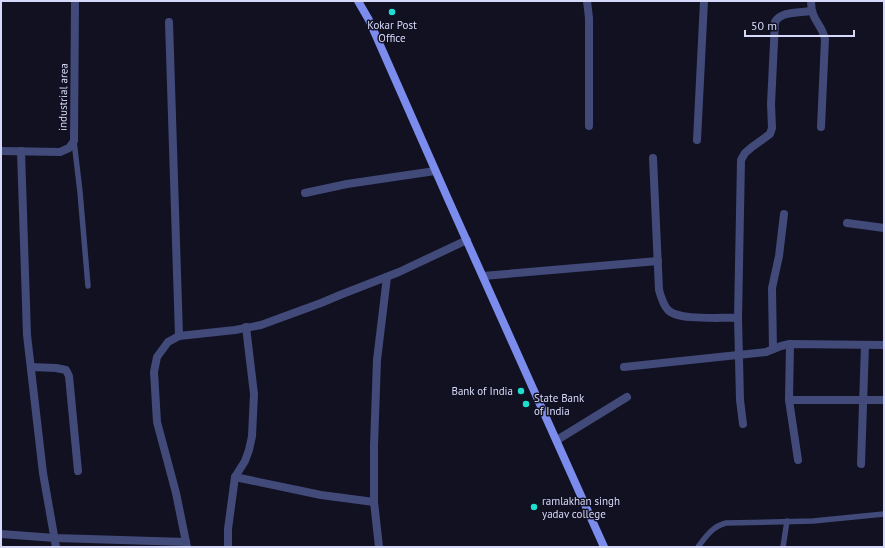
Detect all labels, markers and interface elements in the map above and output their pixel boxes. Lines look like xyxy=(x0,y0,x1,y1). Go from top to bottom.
marker: Kokar Post Office xyxy=(387,7,397,17)
scale bar xyxy=(745,12,854,38)
place label: Kokar Post Office xyxy=(367,18,417,45)
text: 50 m xyxy=(751,18,777,33)
street label: industrial area xyxy=(55,63,71,131)
place label: Bank of India xyxy=(451,384,513,398)
marker: Bank of India xyxy=(516,386,526,396)
place label: State Bank of India xyxy=(534,391,585,418)
marker: State Bank of India xyxy=(521,399,531,409)
place label: ramlakhan singh yadav college xyxy=(542,494,620,521)
marker: ramlakhan singh yadav college xyxy=(529,502,539,512)

